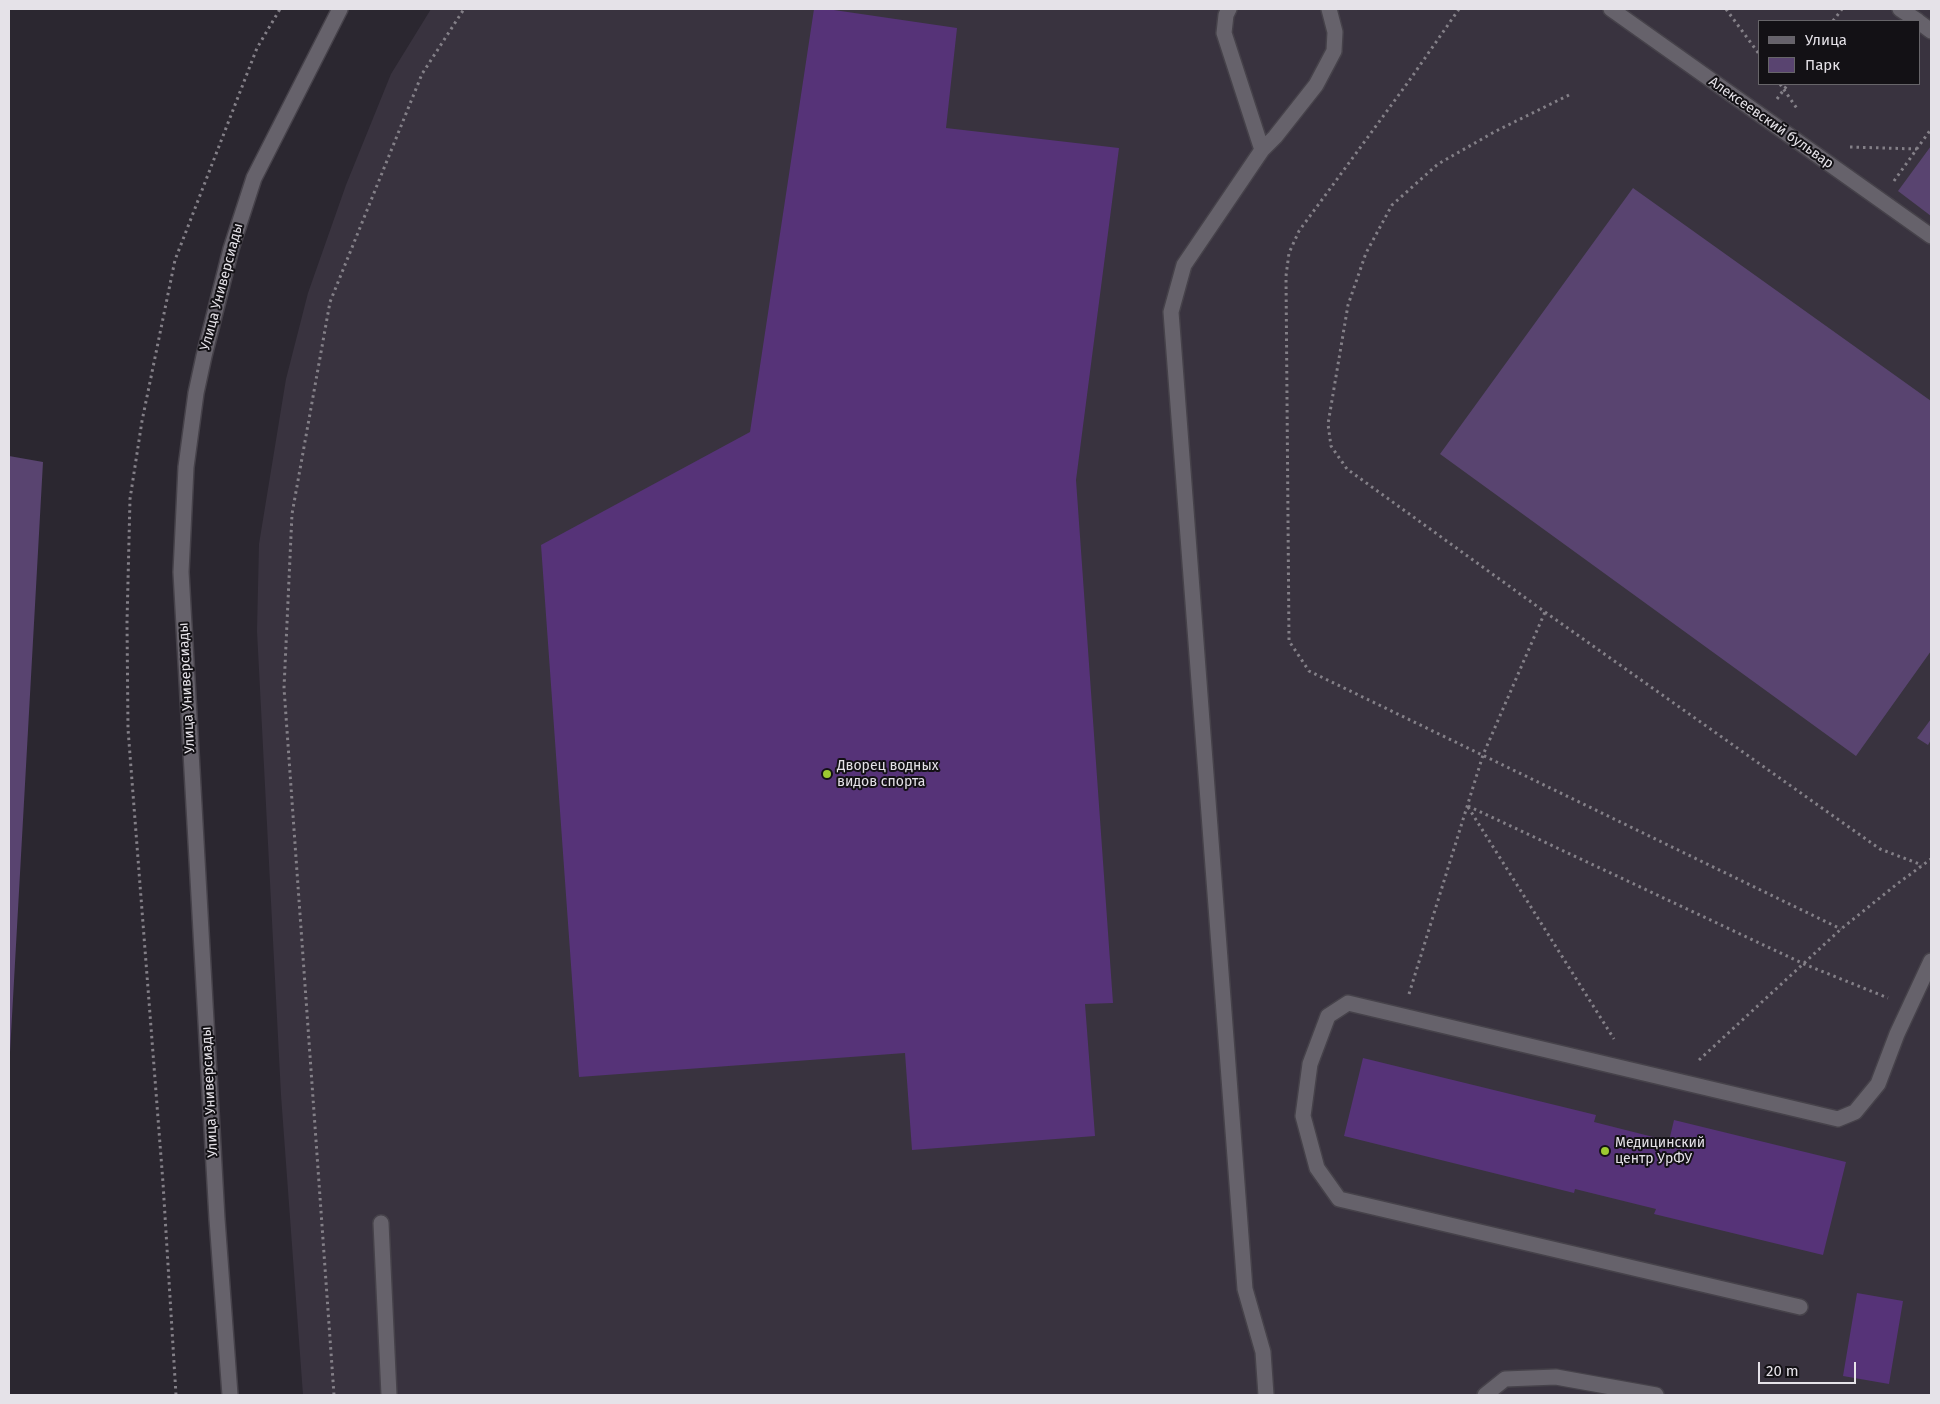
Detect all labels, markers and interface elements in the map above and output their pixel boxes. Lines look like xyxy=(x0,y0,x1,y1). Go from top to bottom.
legend xyxy=(1758,20,1920,85)
text: Улица xyxy=(1805,31,1847,49)
text: Парк xyxy=(1805,56,1840,74)
street label: Алексеевский бульвар xyxy=(1705,74,1837,172)
street label: Улица Универсиады xyxy=(197,221,247,353)
street label: Улица Универсиады xyxy=(175,622,199,754)
place label: Дворец водных видов спорта xyxy=(837,758,938,790)
marker: Дворец водных видов спорта xyxy=(821,768,833,780)
street label: Улица Универсиады xyxy=(198,1026,222,1158)
place label: Медицинский центр УрФУ xyxy=(1615,1135,1705,1168)
marker: Медицинский центр УрФУ xyxy=(1599,1145,1611,1157)
scale bar xyxy=(1760,1352,1858,1384)
text: 20 m xyxy=(1766,1362,1799,1380)

